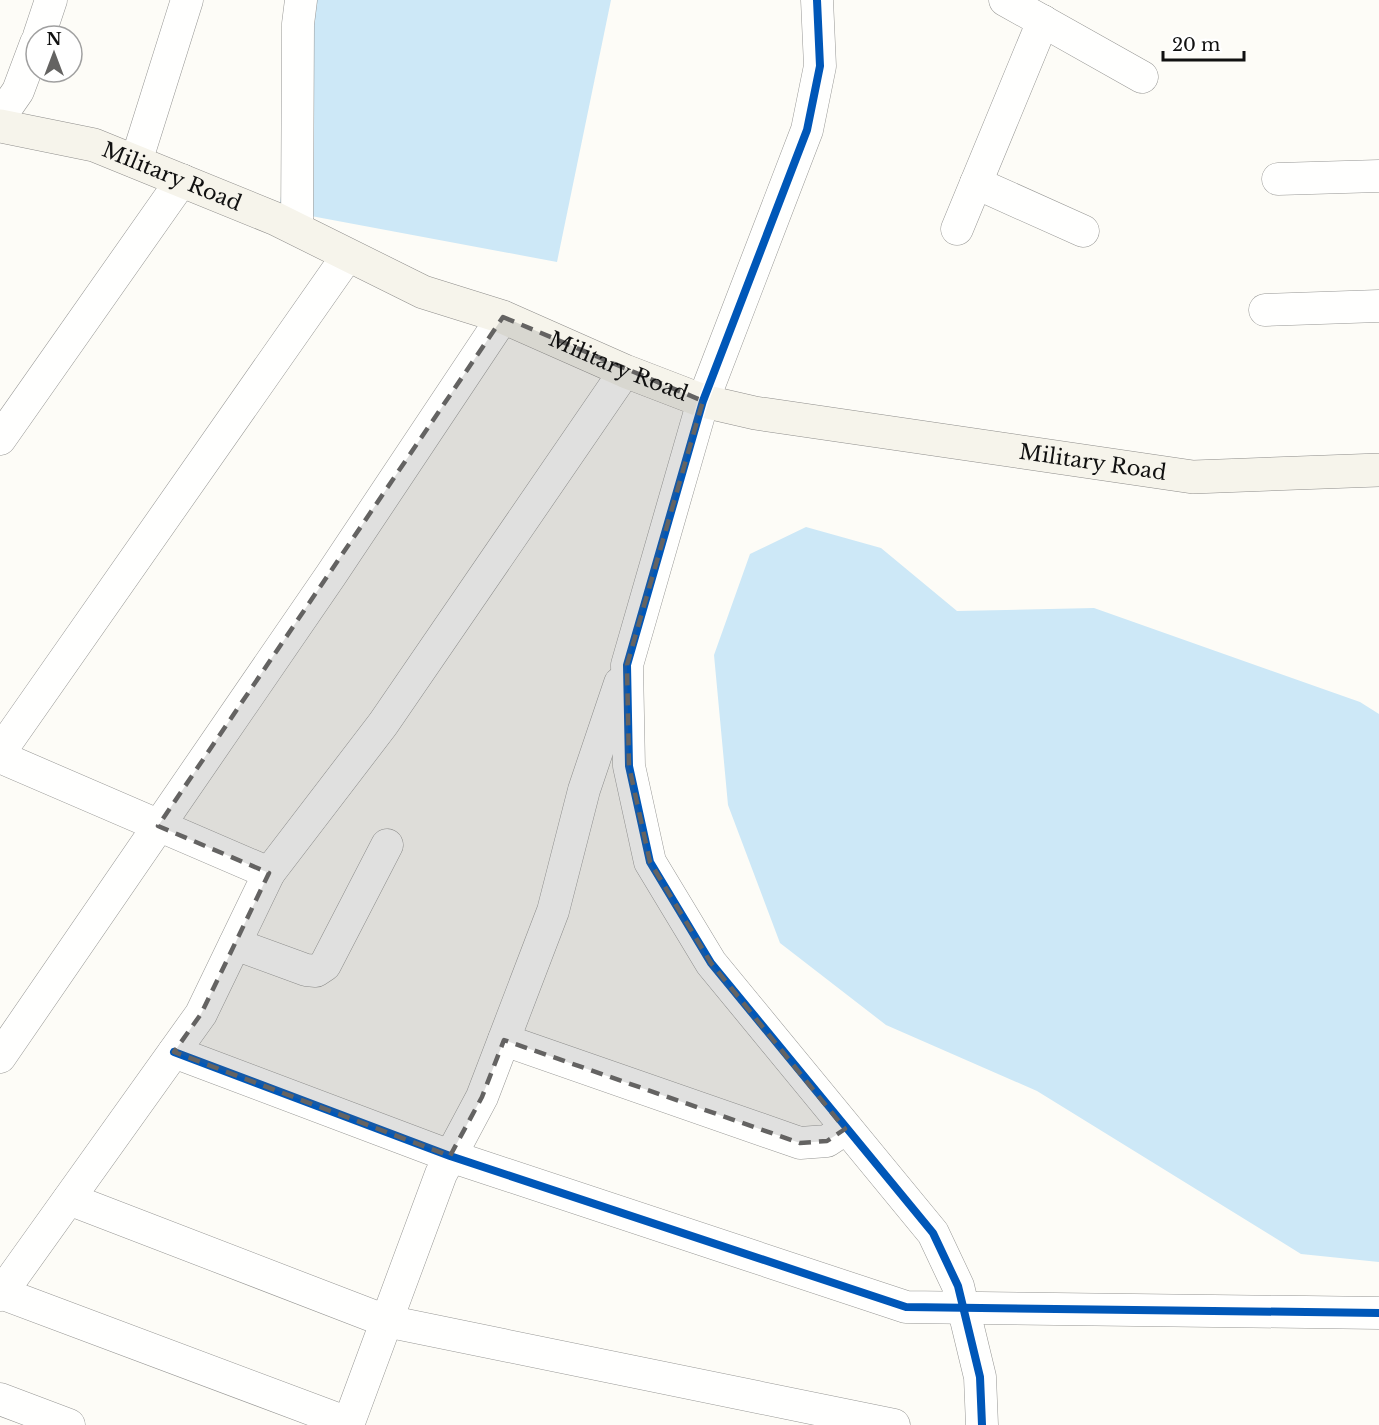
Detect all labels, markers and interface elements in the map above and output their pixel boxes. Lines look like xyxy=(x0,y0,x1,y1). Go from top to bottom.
north arrow xyxy=(24,24,84,84)
scale bar xyxy=(1163,24,1244,62)
text: N xyxy=(46,29,62,49)
text: 20 m xyxy=(1172,34,1220,56)
street label: Military Road xyxy=(98,137,246,217)
street label: Military Road xyxy=(545,326,692,407)
street label: Military Road xyxy=(1017,439,1168,486)

